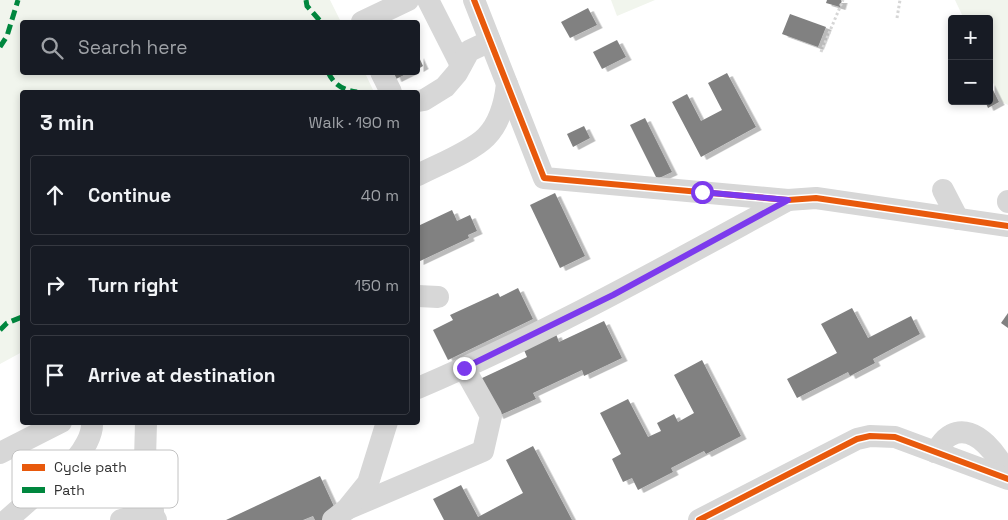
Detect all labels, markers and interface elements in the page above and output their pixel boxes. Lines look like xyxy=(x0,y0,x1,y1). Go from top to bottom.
map controls xyxy=(948,15,993,105)
button: + xyxy=(948,15,993,60)
search box xyxy=(20,20,420,75)
icon: search xyxy=(38,34,66,62)
text: Search here xyxy=(78,35,188,60)
button: − xyxy=(948,60,993,105)
text: 3 min xyxy=(40,109,95,136)
text: Walk · 190 m xyxy=(309,112,400,133)
icon: ahead xyxy=(41,181,69,209)
route start xyxy=(691,181,714,204)
text: Continue xyxy=(88,183,171,208)
text: 40 m xyxy=(361,185,399,206)
icon: right xyxy=(41,271,69,299)
text: Turn right xyxy=(88,273,178,298)
text: 150 m xyxy=(355,275,399,296)
route end xyxy=(453,357,476,380)
icon: arrive xyxy=(41,361,69,389)
text: Arrive at destination xyxy=(88,363,276,388)
legend xyxy=(12,450,178,508)
text: Cycle path xyxy=(54,458,127,476)
text: Path xyxy=(54,481,85,499)

